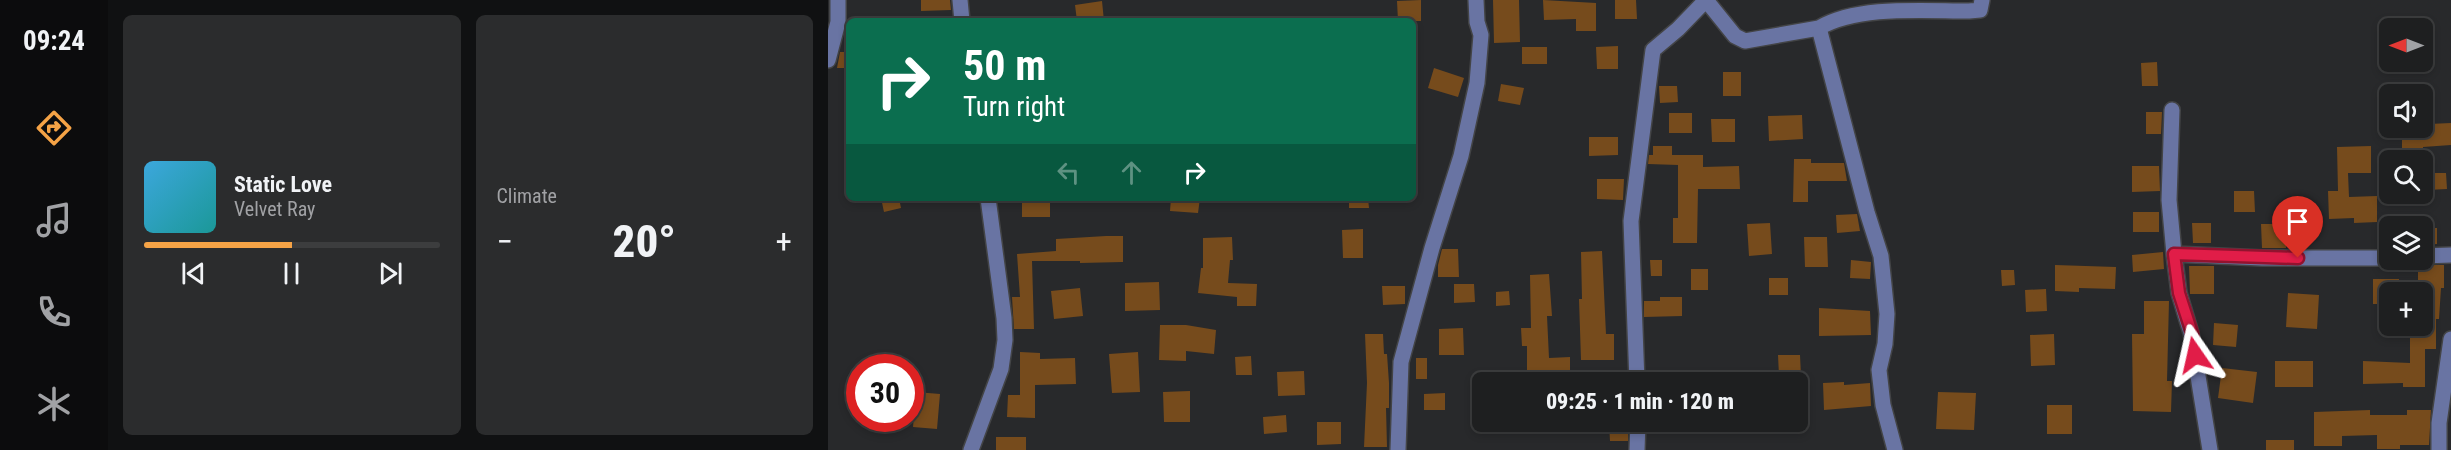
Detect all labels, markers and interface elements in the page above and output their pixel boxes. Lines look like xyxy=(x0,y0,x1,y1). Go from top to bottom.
north arrow xyxy=(2379,18,2433,72)
map controls xyxy=(2379,18,2433,336)
text: 09:24 xyxy=(23,25,85,57)
text: 50 m xyxy=(963,41,1046,90)
icon: right xyxy=(864,42,942,120)
button: sound xyxy=(2379,84,2433,138)
text: Turn right xyxy=(963,91,1065,123)
icon: directions xyxy=(33,107,75,149)
button: search xyxy=(2379,150,2433,204)
icon: left xyxy=(1052,156,1085,189)
icon: ahead xyxy=(1115,156,1148,189)
icon: right xyxy=(1178,156,1211,189)
text: Static Love xyxy=(234,172,332,197)
text: Climate xyxy=(497,184,557,208)
pin xyxy=(2272,196,2323,258)
text: Velvet Ray xyxy=(234,197,315,221)
icon: music xyxy=(33,199,75,241)
icon: arrive xyxy=(2281,205,2314,238)
text: 20° xyxy=(613,215,676,268)
button: layers xyxy=(2379,216,2433,270)
text: − xyxy=(497,222,513,261)
text: + xyxy=(776,222,792,261)
icon: previous xyxy=(177,257,210,290)
icon: pause xyxy=(275,257,308,290)
icon: next xyxy=(374,257,407,290)
button: + xyxy=(2379,282,2433,336)
icon: phone xyxy=(33,291,75,333)
position arrow xyxy=(2163,323,2227,387)
speed limit sign: 30 xyxy=(846,354,924,432)
icon: climate xyxy=(33,383,75,425)
text: 09:25 · 1 min · 120 m xyxy=(1546,389,1734,414)

